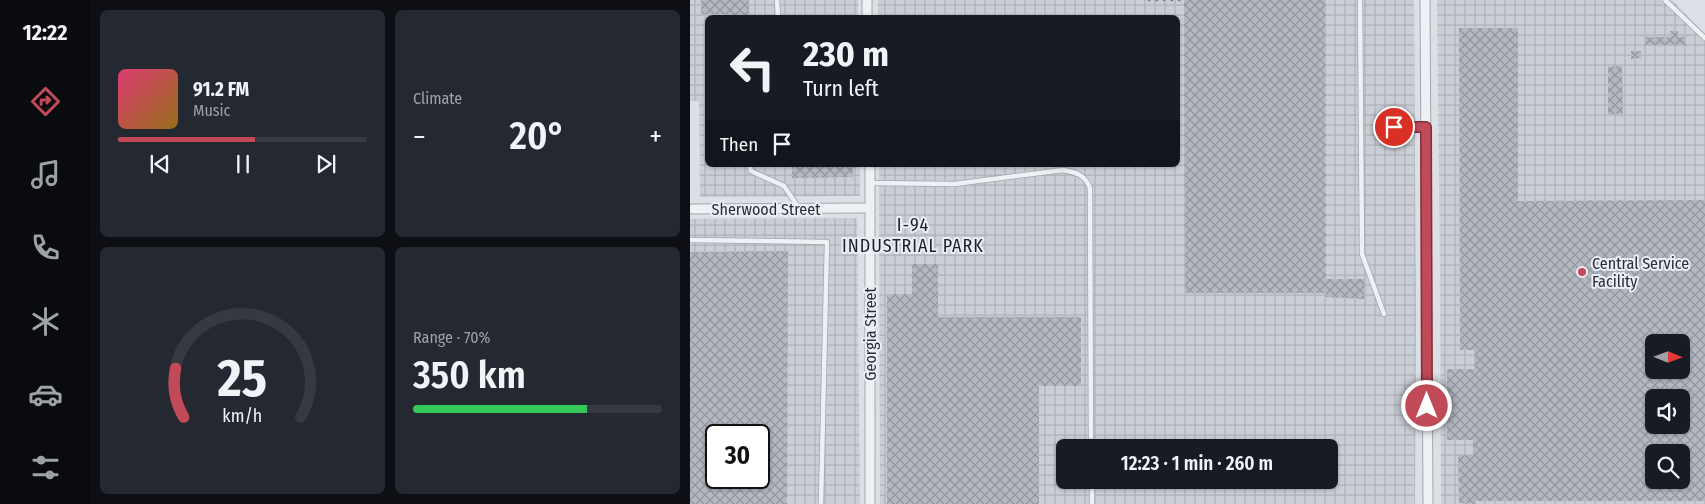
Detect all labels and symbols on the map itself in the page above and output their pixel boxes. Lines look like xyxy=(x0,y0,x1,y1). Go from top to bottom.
pin xyxy=(1373,106,1415,148)
street label: Sherwood Street xyxy=(712,200,821,219)
district label: I-94 INDUSTRIAL PARK xyxy=(842,214,984,257)
place label: Central Service Facility xyxy=(1592,254,1689,291)
marker: Central Service Facility xyxy=(1576,266,1588,278)
street label: Georgia Street xyxy=(861,287,880,381)
north arrow xyxy=(1645,334,1690,379)
position arrow xyxy=(1400,379,1452,431)
speed limit sign: 30 xyxy=(705,424,770,489)

